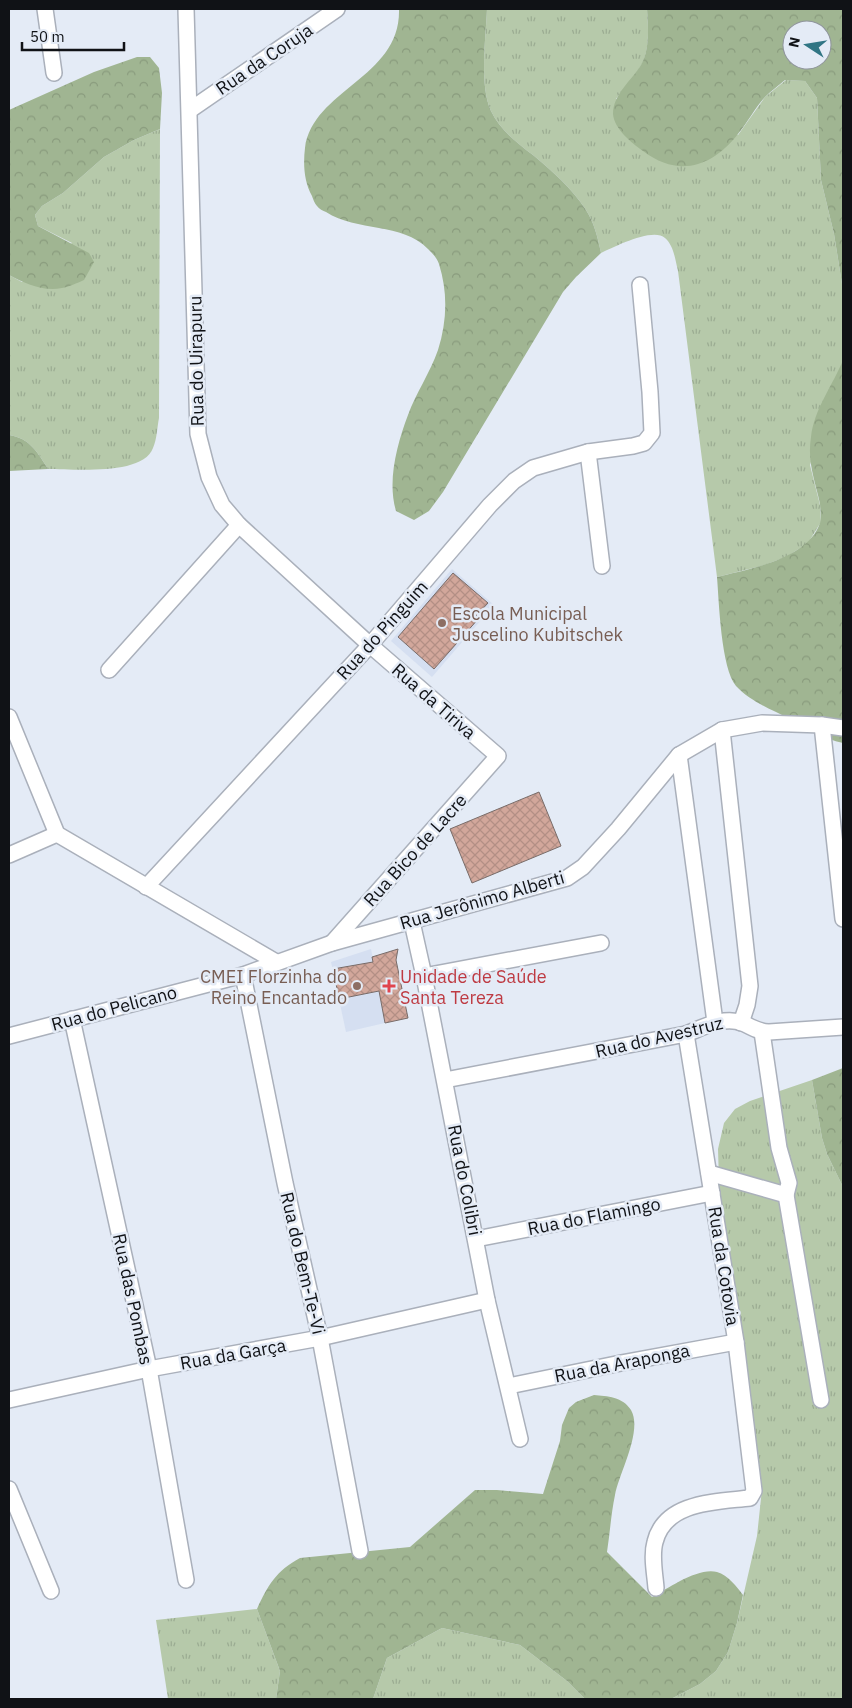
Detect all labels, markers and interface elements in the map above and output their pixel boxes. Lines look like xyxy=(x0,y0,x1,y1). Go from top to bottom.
street label: Rua da Coruja xyxy=(211,18,317,100)
scale bar xyxy=(22,20,125,52)
north arrow xyxy=(782,20,832,70)
text: 50 m xyxy=(30,27,65,46)
text: N xyxy=(784,35,804,49)
street label: Rua do Uirapuru xyxy=(183,295,209,427)
street label: Rua do Pinguim xyxy=(331,576,433,684)
place label: Escola Municipal Juscelino Kubitschek xyxy=(452,602,624,646)
marker: Escola Municipal Juscelino Kubitschek xyxy=(436,617,448,629)
street label: Rua da Tiriva xyxy=(387,658,481,744)
street label: Rua Bico de Lacre xyxy=(358,789,472,911)
street label: Rua Jerônimo Alberti xyxy=(397,865,567,935)
place label: CMEI Florzinha do Reino Encantado xyxy=(200,965,347,1009)
place label: Unidade de Saúde Santa Tereza xyxy=(400,965,547,1009)
marker: Unidade de Saúde Santa Tereza xyxy=(382,979,396,993)
street label: Rua do Pelicano xyxy=(49,980,179,1036)
marker: CMEI Florzinha do Reino Encantado xyxy=(351,980,363,992)
street label: Rua do Avestruz xyxy=(593,1011,725,1063)
street label: Rua do Colibri xyxy=(443,1123,487,1237)
street label: Rua do Bem-Te-Vi xyxy=(275,1190,331,1336)
street label: Rua do Flamingo xyxy=(526,1192,662,1240)
street label: Rua da Cotovia xyxy=(703,1205,745,1328)
street label: Rua das Pombas xyxy=(108,1231,158,1367)
street label: Rua da Garça xyxy=(178,1333,288,1375)
street label: Rua da Araponga xyxy=(552,1339,692,1387)

